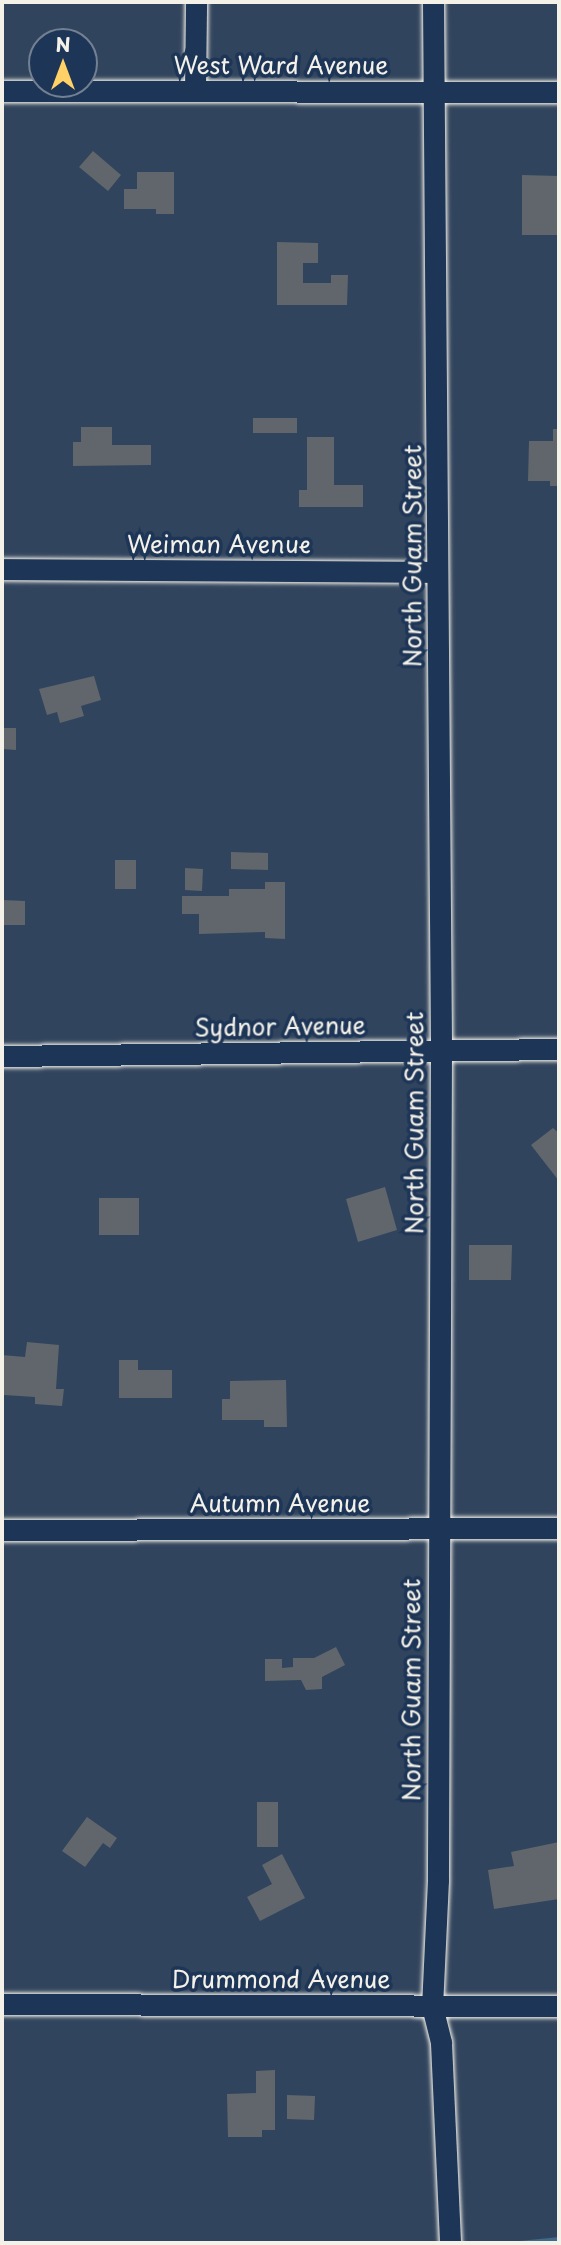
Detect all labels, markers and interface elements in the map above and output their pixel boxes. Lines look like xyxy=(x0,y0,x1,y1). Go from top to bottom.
north arrow xyxy=(28,28,98,98)
text: N xyxy=(55,30,71,58)
street label: West Ward Avenue xyxy=(173,51,389,79)
street label: North Guam Street xyxy=(398,444,426,668)
street label: Weiman Avenue xyxy=(127,530,311,558)
street label: Sydnor Avenue xyxy=(194,1010,366,1042)
street label: North Guam Street xyxy=(400,1011,428,1235)
street label: Autumn Avenue xyxy=(189,1489,371,1517)
street label: North Guam Street xyxy=(397,1578,425,1802)
street label: Drummond Avenue xyxy=(172,1965,390,1993)

